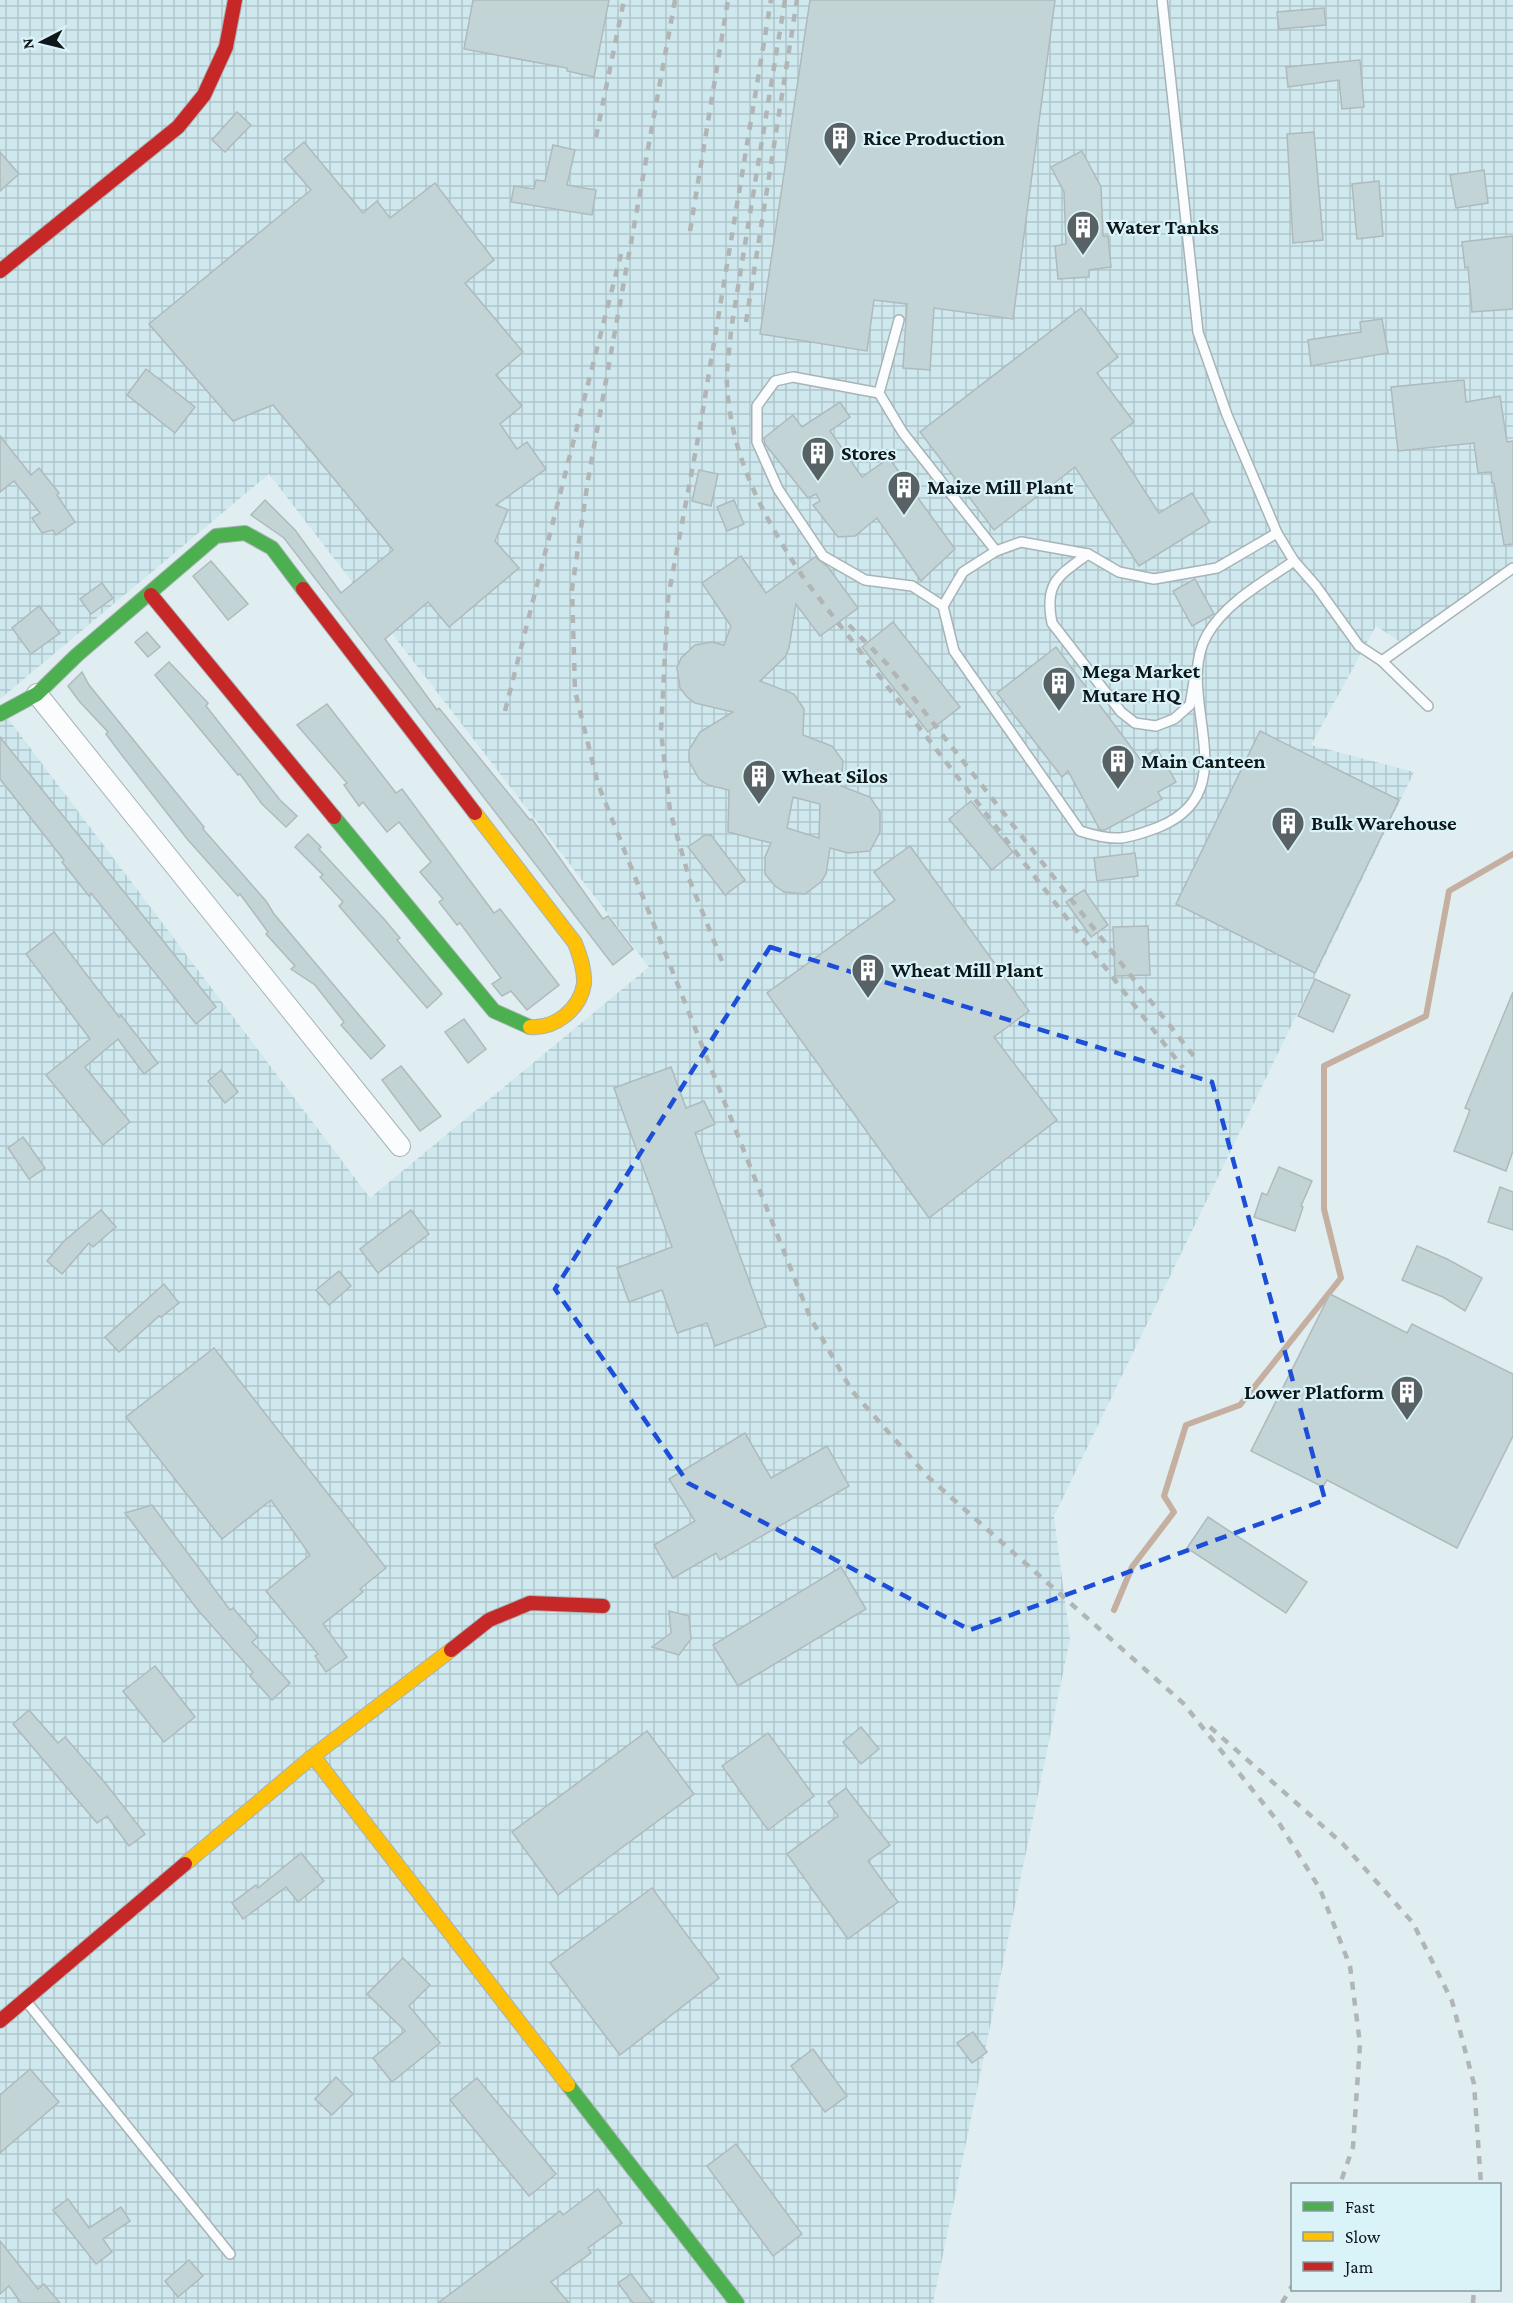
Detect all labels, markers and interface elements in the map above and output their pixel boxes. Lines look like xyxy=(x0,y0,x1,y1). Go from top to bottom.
north arrow xyxy=(12,12,72,72)
text: N xyxy=(18,37,37,50)
building icon: Rice Production xyxy=(822,120,858,167)
place label: Rice Production xyxy=(863,126,1005,150)
building icon: Water Tanks xyxy=(1065,209,1101,256)
place label: Water Tanks xyxy=(1105,215,1219,239)
building icon: Stores xyxy=(800,435,836,482)
place label: Stores xyxy=(841,441,896,465)
building icon: Maize Mill Plant xyxy=(886,469,922,516)
place label: Maize Mill Plant xyxy=(927,475,1074,499)
place label: Mega Market Mutare HQ xyxy=(1082,659,1200,707)
building icon: Mega Market Mutare HQ xyxy=(1041,665,1077,712)
building icon: Main Canteen xyxy=(1100,743,1136,790)
place label: Main Canteen xyxy=(1141,749,1266,773)
building icon: Wheat Silos xyxy=(741,758,777,805)
place label: Wheat Silos xyxy=(781,764,888,788)
building icon: Bulk Warehouse xyxy=(1270,805,1306,852)
place label: Bulk Warehouse xyxy=(1311,811,1457,835)
building icon: Wheat Mill Plant xyxy=(850,952,886,999)
place label: Wheat Mill Plant xyxy=(890,958,1043,982)
building icon: Lower Platform xyxy=(1389,1374,1425,1421)
place label: Lower Platform xyxy=(1244,1380,1384,1404)
legend xyxy=(1291,2183,1501,2291)
text: Fast xyxy=(1345,2197,1376,2217)
text: Slow xyxy=(1345,2227,1381,2247)
text: Jam xyxy=(1343,2257,1374,2277)

